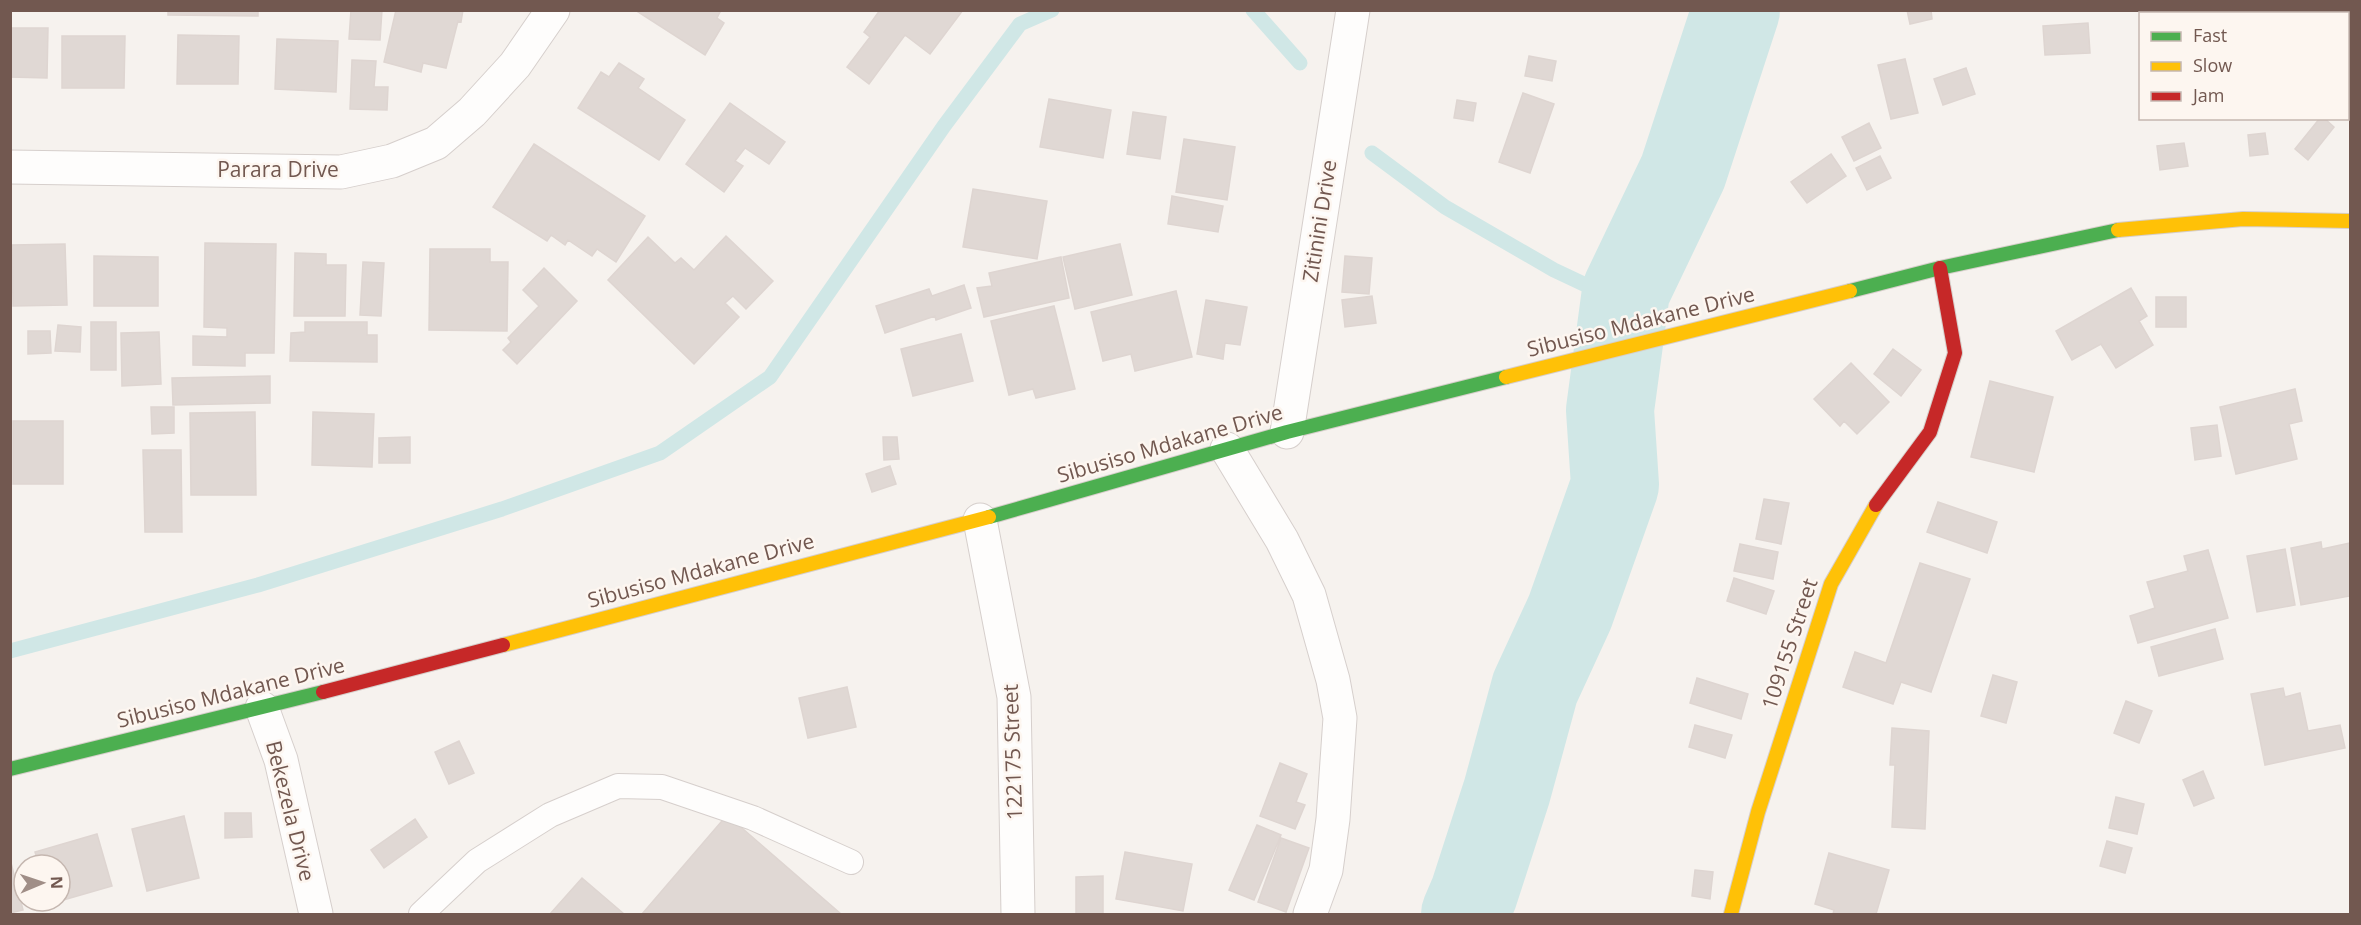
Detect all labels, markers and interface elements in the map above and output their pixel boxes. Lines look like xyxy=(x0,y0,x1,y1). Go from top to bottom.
legend xyxy=(2139,12,2349,120)
text: Fast xyxy=(2193,23,2227,47)
text: Slow xyxy=(2193,53,2232,77)
text: Jam xyxy=(2191,83,2225,107)
street label: Parara Drive xyxy=(217,155,339,183)
street label: Zitinini Drive xyxy=(1296,158,1342,284)
street label: Sibusiso Mdakane Drive xyxy=(1524,279,1757,363)
street label: Sibusiso Mdakane Drive xyxy=(1054,397,1286,489)
street label: Sibusiso Mdakane Drive xyxy=(584,526,817,614)
street label: 109155 Street xyxy=(1755,575,1823,713)
street label: Sibusiso Mdakane Drive xyxy=(114,650,347,734)
street label: 122175 Street xyxy=(996,684,1028,821)
street label: Bekezela Drive xyxy=(260,738,322,884)
north arrow xyxy=(12,853,72,913)
text: N xyxy=(46,876,68,889)

